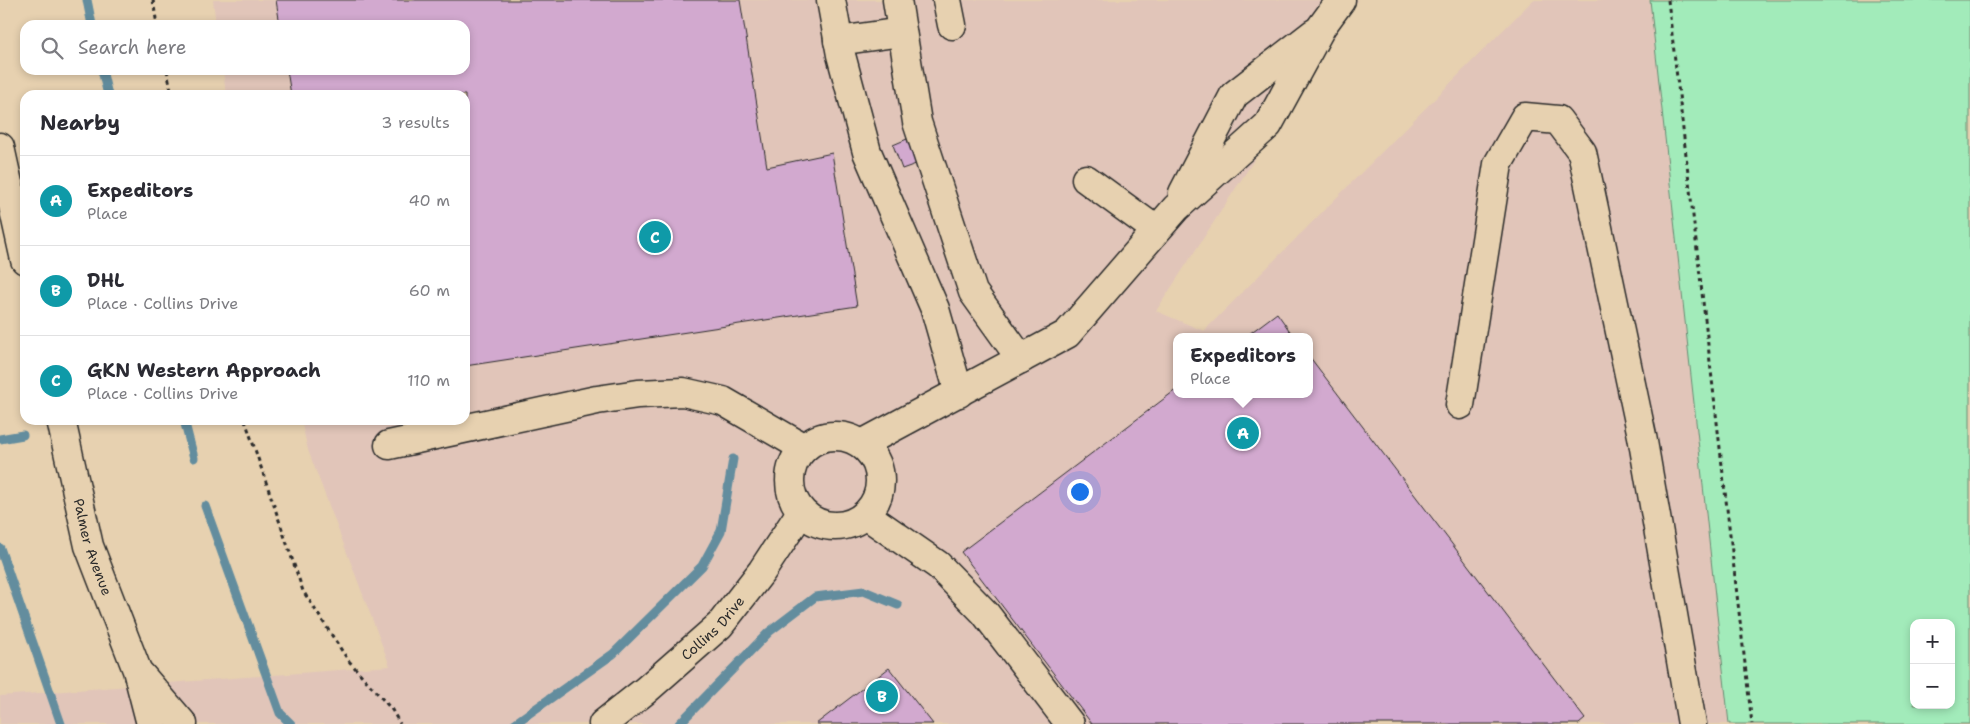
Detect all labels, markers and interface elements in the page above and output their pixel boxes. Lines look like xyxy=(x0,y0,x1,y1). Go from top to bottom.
search box xyxy=(20,20,470,75)
icon: search xyxy=(38,34,66,62)
text: Search here xyxy=(78,35,187,60)
text: Nearby xyxy=(40,109,120,137)
text: 3 results xyxy=(381,112,450,133)
text: Expeditors xyxy=(87,178,193,203)
text: A xyxy=(50,190,62,211)
text: 40 m xyxy=(408,190,450,211)
text: Place xyxy=(87,203,128,224)
pin: C xyxy=(639,218,671,256)
text: DHL xyxy=(87,268,124,293)
text: B xyxy=(51,280,61,301)
text: 60 m xyxy=(409,280,450,301)
text: Place · Collins Drive xyxy=(87,293,238,314)
popup xyxy=(1173,333,1313,398)
text: Expeditors xyxy=(1190,343,1296,368)
text: GKN Western Approach xyxy=(87,358,321,383)
text: Place xyxy=(1190,368,1231,389)
text: C xyxy=(51,370,61,391)
text: 110 m xyxy=(407,370,450,391)
text: Place · Collins Drive xyxy=(87,383,238,404)
pin: A xyxy=(1227,414,1259,452)
your location xyxy=(1067,479,1093,505)
street label: Palmer Avenue xyxy=(70,497,116,598)
street label: Collins Drive xyxy=(677,592,748,664)
map controls xyxy=(1910,619,1955,709)
button: + xyxy=(1910,619,1955,664)
button: − xyxy=(1910,664,1955,709)
pin: B xyxy=(866,677,898,715)

